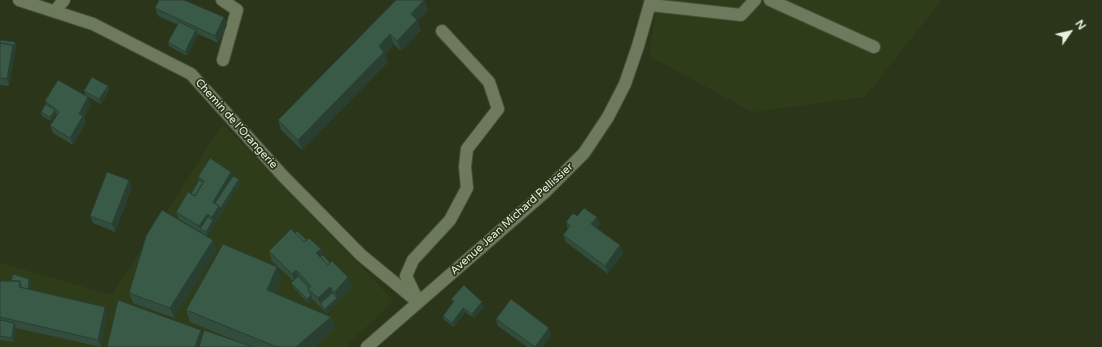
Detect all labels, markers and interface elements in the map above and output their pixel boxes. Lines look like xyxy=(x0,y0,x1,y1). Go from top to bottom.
north arrow xyxy=(1050,12,1090,52)
text: N xyxy=(1073,18,1088,32)
street label: Chemin de l'Orangerie xyxy=(192,76,280,172)
street label: Avenue Jean Michard Pellissier xyxy=(448,160,576,278)

